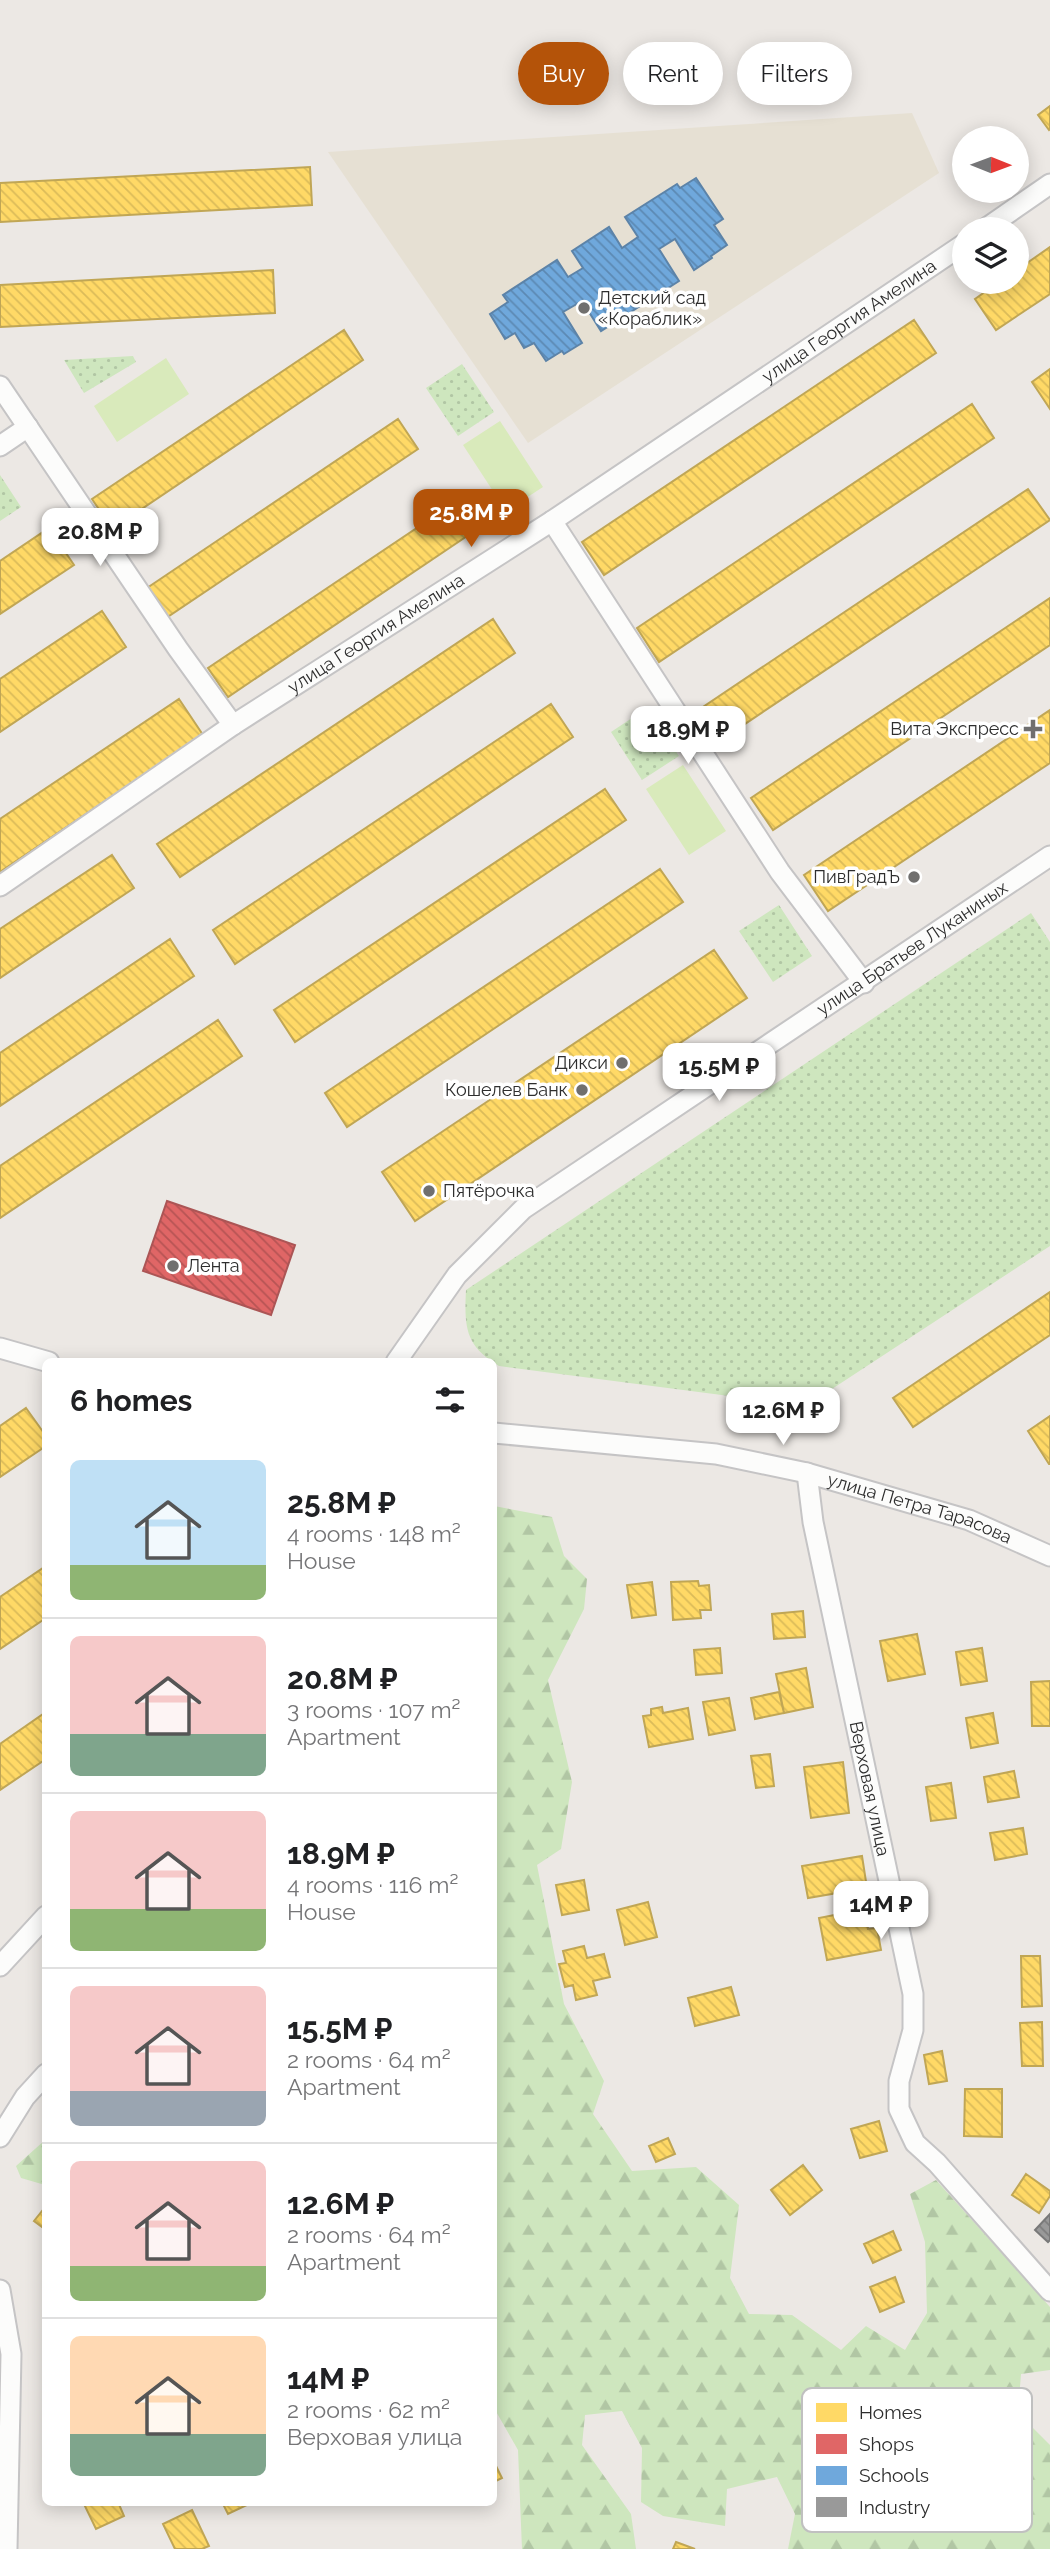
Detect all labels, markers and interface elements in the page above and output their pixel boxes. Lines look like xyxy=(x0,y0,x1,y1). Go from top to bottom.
chip: Buy xyxy=(518,42,609,105)
chip: Rent xyxy=(623,42,723,105)
chip: Filters xyxy=(737,42,852,105)
north arrow xyxy=(952,126,1029,203)
map controls xyxy=(952,126,1029,294)
button: layers xyxy=(952,217,1029,294)
street label: улица Георгия Амелина xyxy=(758,255,940,387)
place label: Детский сад «Кораблик» xyxy=(598,287,706,329)
marker: Детский сад «Кораблик» xyxy=(576,300,592,316)
pin: 25.8M ₽ xyxy=(406,490,536,549)
text: 25.8M ₽ xyxy=(429,498,513,525)
pin: 20.8M ₽ xyxy=(35,508,165,568)
text: 20.8M ₽ xyxy=(58,517,142,544)
street label: улица Георгия Амелина xyxy=(284,569,468,697)
pin: 18.9M ₽ xyxy=(623,706,753,766)
text: 18.9M ₽ xyxy=(647,715,729,742)
place label: Вита Экспресс xyxy=(890,718,1019,739)
marker: Вита Экспресс xyxy=(1025,721,1041,737)
place label: ПивГрадЪ xyxy=(813,866,900,887)
marker: ПивГрадЪ xyxy=(906,869,922,885)
street label: улица Братьев Луканиных xyxy=(812,876,1011,1019)
pin: 15.5M ₽ xyxy=(654,1044,784,1103)
place label: Дикси xyxy=(554,1052,608,1073)
text: 15.5M ₽ xyxy=(679,1052,759,1079)
marker: Дикси xyxy=(614,1055,630,1071)
place label: Кошелев Банк xyxy=(445,1079,568,1100)
marker: Кошелев Банк xyxy=(574,1082,590,1098)
place label: Пятёрочка xyxy=(443,1180,535,1201)
marker: Пятёрочка xyxy=(421,1183,437,1199)
place label: Лента xyxy=(187,1255,240,1276)
marker: Лента xyxy=(165,1258,181,1274)
icon: filters xyxy=(431,1381,469,1419)
text: 6 homes xyxy=(70,1383,192,1418)
pin: 12.6M ₽ xyxy=(718,1388,848,1447)
text: 12.6M ₽ xyxy=(742,1396,824,1423)
street label: улица Петра Тарасова xyxy=(825,1469,1015,1548)
text: 25.8M ₽ xyxy=(287,1485,396,1520)
icon: home xyxy=(126,1488,210,1572)
text: 4 rooms · 148 m² xyxy=(287,1520,461,1547)
text: House xyxy=(287,1547,356,1574)
text: 20.8M ₽ xyxy=(287,1661,398,1696)
icon: home xyxy=(126,1664,210,1748)
text: 3 rooms · 107 m² xyxy=(287,1696,461,1723)
street label: Верховая улица xyxy=(845,1719,895,1858)
text: Apartment xyxy=(287,1723,401,1750)
text: 18.9M ₽ xyxy=(287,1836,395,1871)
icon: home xyxy=(126,1839,210,1923)
text: 4 rooms · 116 m² xyxy=(287,1871,458,1898)
pin: 14M ₽ xyxy=(832,1882,930,1941)
text: 14M ₽ xyxy=(849,1890,913,1917)
text: House xyxy=(287,1898,356,1925)
text: 15.5M ₽ xyxy=(287,2011,392,2046)
icon: home xyxy=(126,2014,210,2098)
text: 2 rooms · 64 m² xyxy=(287,2046,451,2073)
text: Apartment xyxy=(287,2073,401,2100)
text: 12.6M ₽ xyxy=(287,2186,394,2221)
icon: home xyxy=(126,2189,210,2273)
text: 2 rooms · 64 m² xyxy=(287,2221,451,2248)
text: Apartment xyxy=(287,2248,401,2275)
text: 14M ₽ xyxy=(287,2361,370,2396)
icon: home xyxy=(126,2364,210,2448)
legend xyxy=(802,2388,1032,2532)
text: 2 rooms · 62 m² xyxy=(287,2396,450,2423)
text: Homes xyxy=(859,2401,922,2423)
text: Верховая улица xyxy=(287,2423,462,2450)
text: Shops xyxy=(859,2433,914,2455)
text: Schools xyxy=(859,2464,929,2486)
text: Industry xyxy=(859,2496,930,2518)

